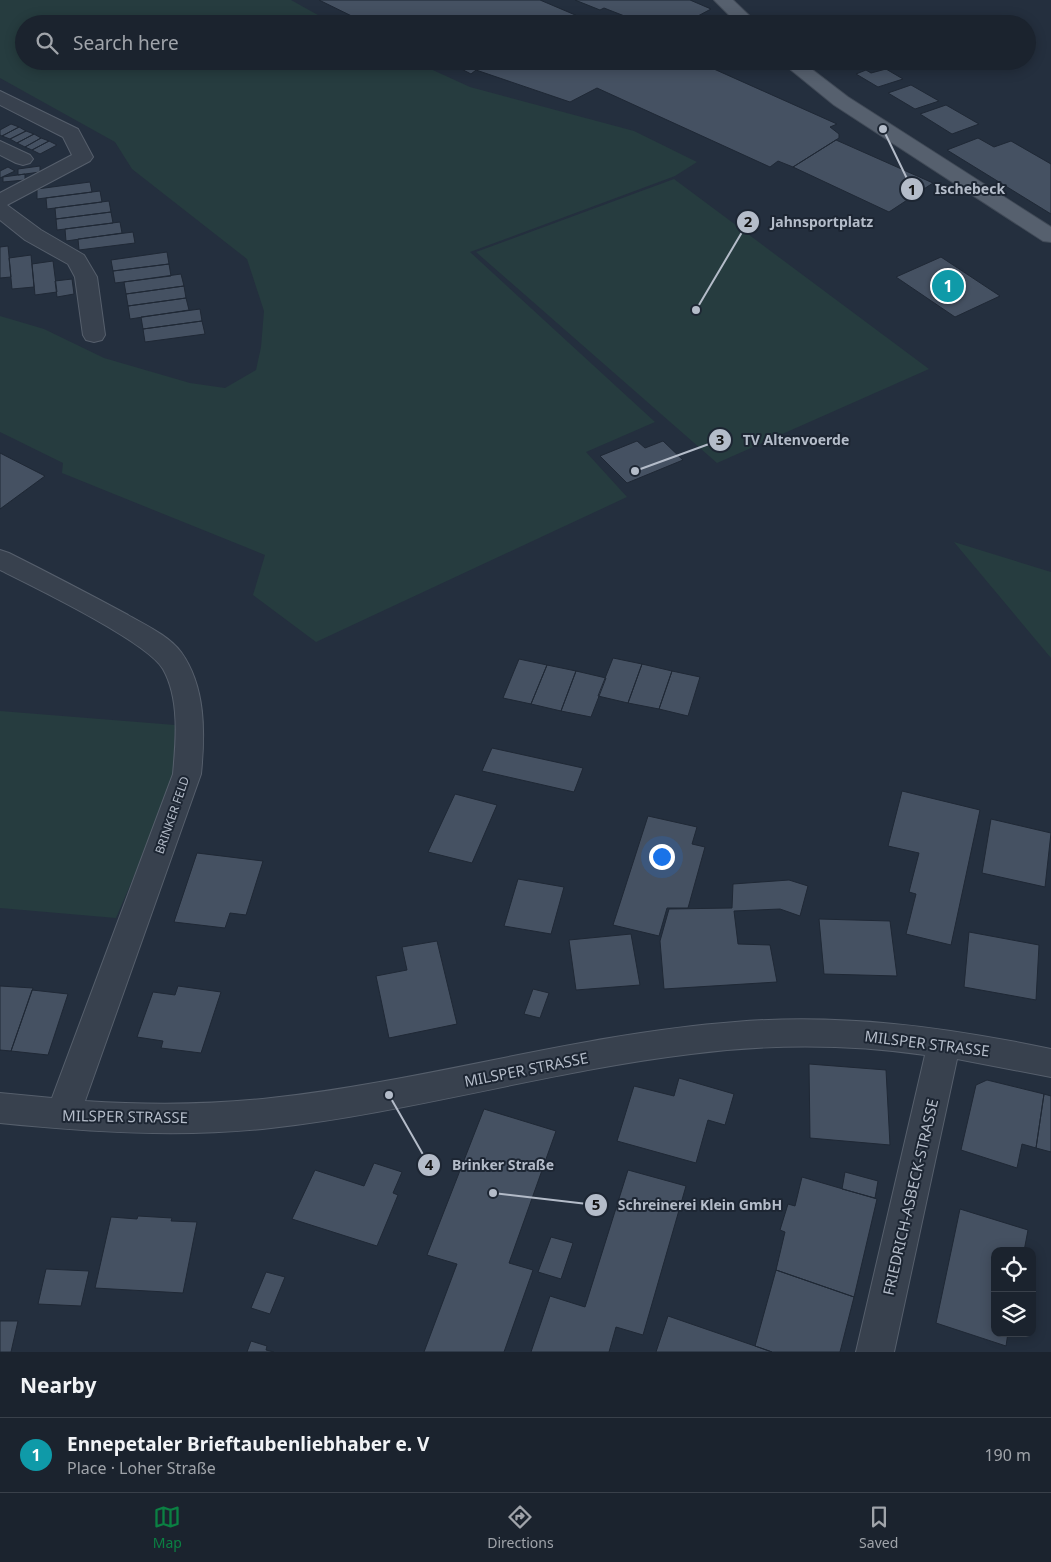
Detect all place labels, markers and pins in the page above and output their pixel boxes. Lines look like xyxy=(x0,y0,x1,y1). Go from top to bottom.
callout: Ischebeck xyxy=(900,175,1015,204)
callout: Jahnsportplatz xyxy=(736,207,883,236)
pin: 1 xyxy=(932,267,964,305)
callout: TV Altenvoerde xyxy=(708,425,859,454)
callout: Brinker Straße xyxy=(417,1150,564,1179)
callout: Schreinerei Klein GmbH xyxy=(583,1191,792,1220)

